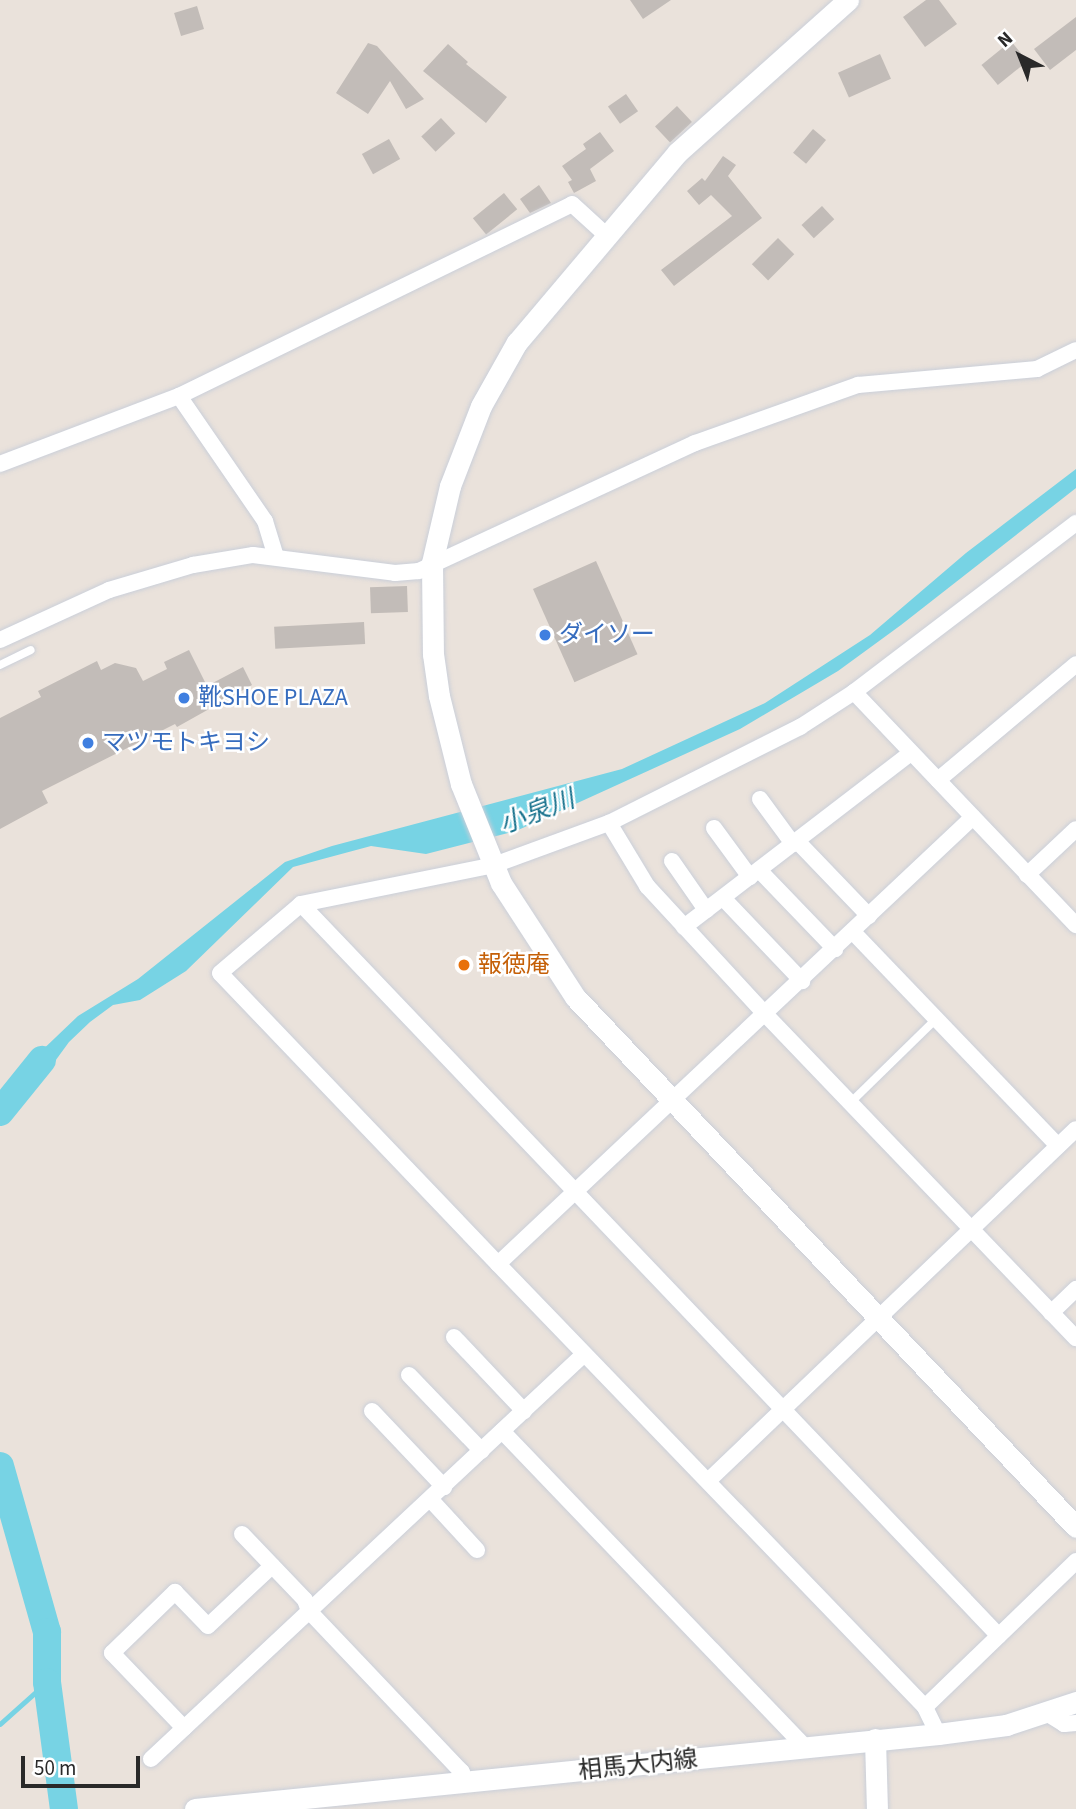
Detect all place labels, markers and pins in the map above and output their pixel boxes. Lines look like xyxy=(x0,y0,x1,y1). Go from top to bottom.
place label: ダイソー xyxy=(559,621,655,649)
marker: ダイソー xyxy=(537,627,553,643)
place label: 靴SHOE PLAZA xyxy=(198,684,348,712)
marker: 靴SHOE PLAZA xyxy=(176,690,192,706)
place label: マツモトキヨシ xyxy=(102,729,270,757)
marker: マツモトキヨシ xyxy=(80,735,96,751)
place label: 報徳庵 xyxy=(478,951,550,979)
marker: 報徳庵 xyxy=(456,957,472,973)

